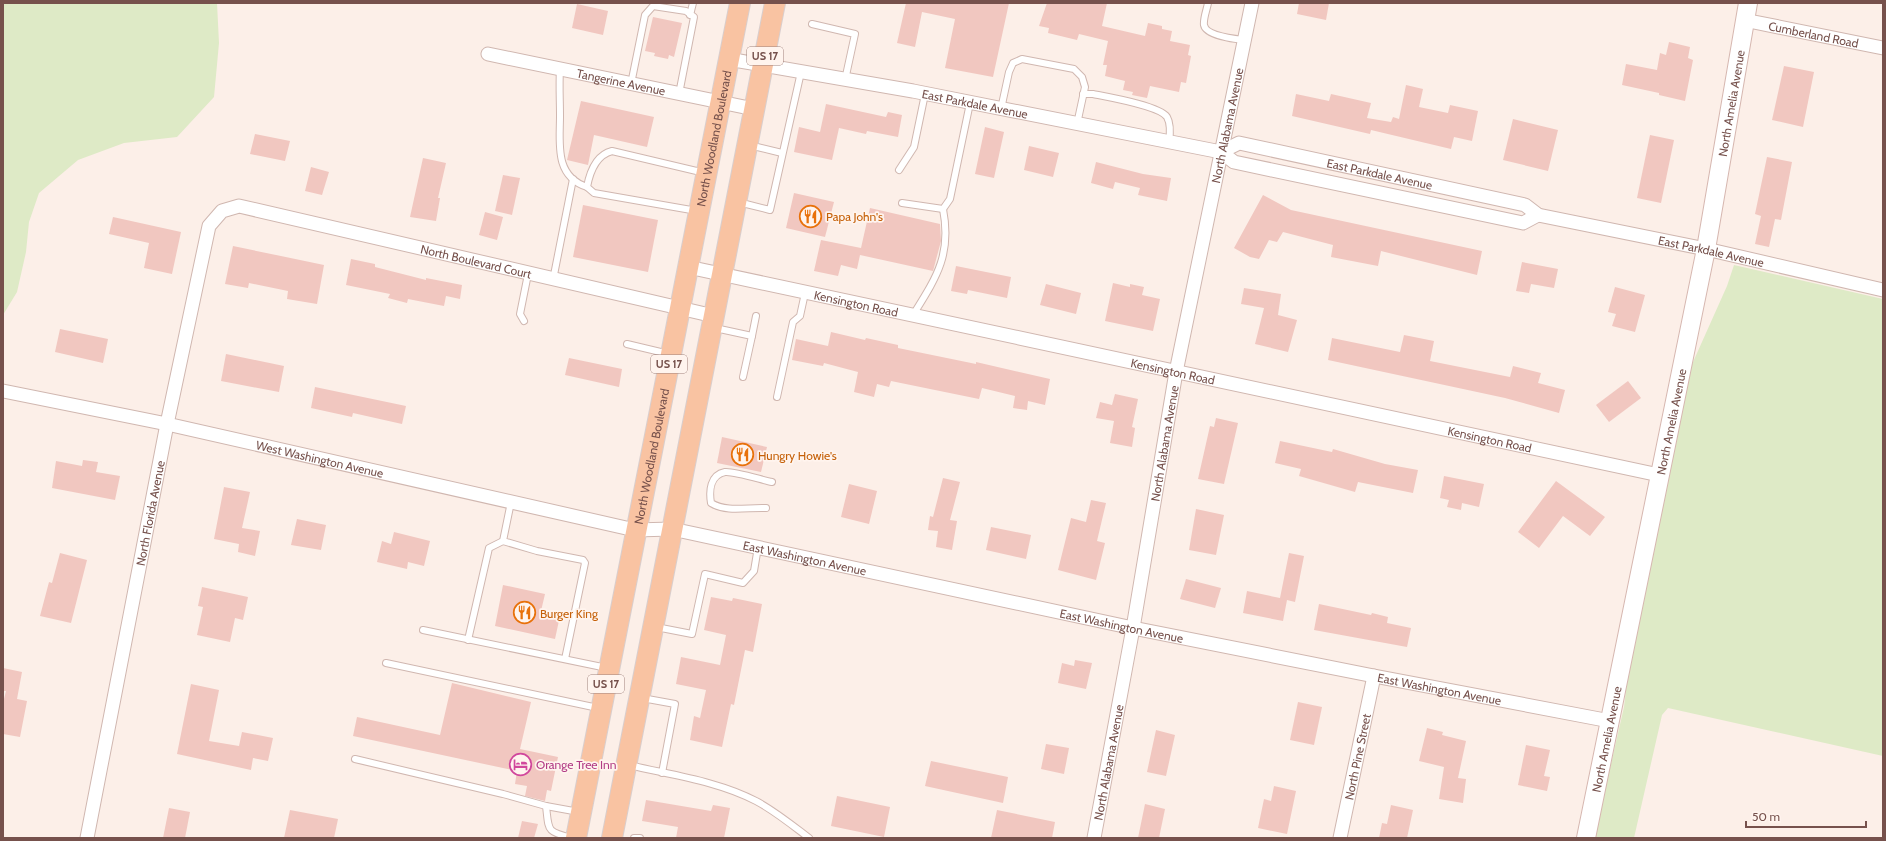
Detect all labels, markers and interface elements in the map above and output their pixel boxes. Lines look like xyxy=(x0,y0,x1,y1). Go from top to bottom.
street label: Cumberland Road xyxy=(1767,18,1860,50)
road number: US 17 xyxy=(747,47,783,65)
street label: North Amelia Avenue xyxy=(1714,49,1747,158)
street label: Tangerine Avenue xyxy=(575,65,667,98)
street label: North Alabama Avenue xyxy=(1208,66,1246,184)
street label: North Woodland Boulevard xyxy=(693,69,734,208)
street label: East Parkdale Avenue xyxy=(921,85,1029,121)
street label: East Parkdale Avenue xyxy=(1325,155,1434,192)
restaurant icon: Papa John's xyxy=(797,203,823,229)
place label: Papa John's xyxy=(826,209,883,224)
street label: East Parkdale Avenue xyxy=(1657,232,1765,270)
street label: North Boulevard Court xyxy=(419,241,533,281)
street label: Kensington Road xyxy=(813,287,900,319)
road number: US 17 xyxy=(651,355,687,373)
street label: Kensington Road xyxy=(1130,355,1216,387)
street label: North Amelia Avenue xyxy=(1653,367,1689,476)
street label: North Alabama Avenue xyxy=(1147,384,1181,502)
street label: North Woodland Boulevard xyxy=(630,387,672,526)
street label: Kensington Road xyxy=(1446,422,1533,455)
street label: West Washington Avenue xyxy=(255,437,385,480)
restaurant icon: Hungry Howie's xyxy=(729,442,755,468)
place label: Hungry Howie's xyxy=(758,448,837,463)
street label: North Florida Avenue xyxy=(132,459,167,567)
street label: East Washington Avenue xyxy=(742,537,868,578)
restaurant icon: Burger King xyxy=(511,600,537,626)
street label: East Washington Avenue xyxy=(1059,605,1185,645)
place label: Burger King xyxy=(540,606,599,621)
street label: East Washington Avenue xyxy=(1376,669,1503,708)
road number: US 17 xyxy=(588,675,624,693)
street label: North Amelia Avenue xyxy=(1588,685,1624,793)
street label: North Alabama Avenue xyxy=(1090,703,1126,821)
street label: North Pine Street xyxy=(1341,712,1373,801)
hotel icon: Orange Tree Inn xyxy=(507,751,533,777)
place label: Orange Tree Inn xyxy=(536,757,617,772)
scale bar xyxy=(1746,803,1866,829)
text: 50 m xyxy=(1752,809,1780,824)

